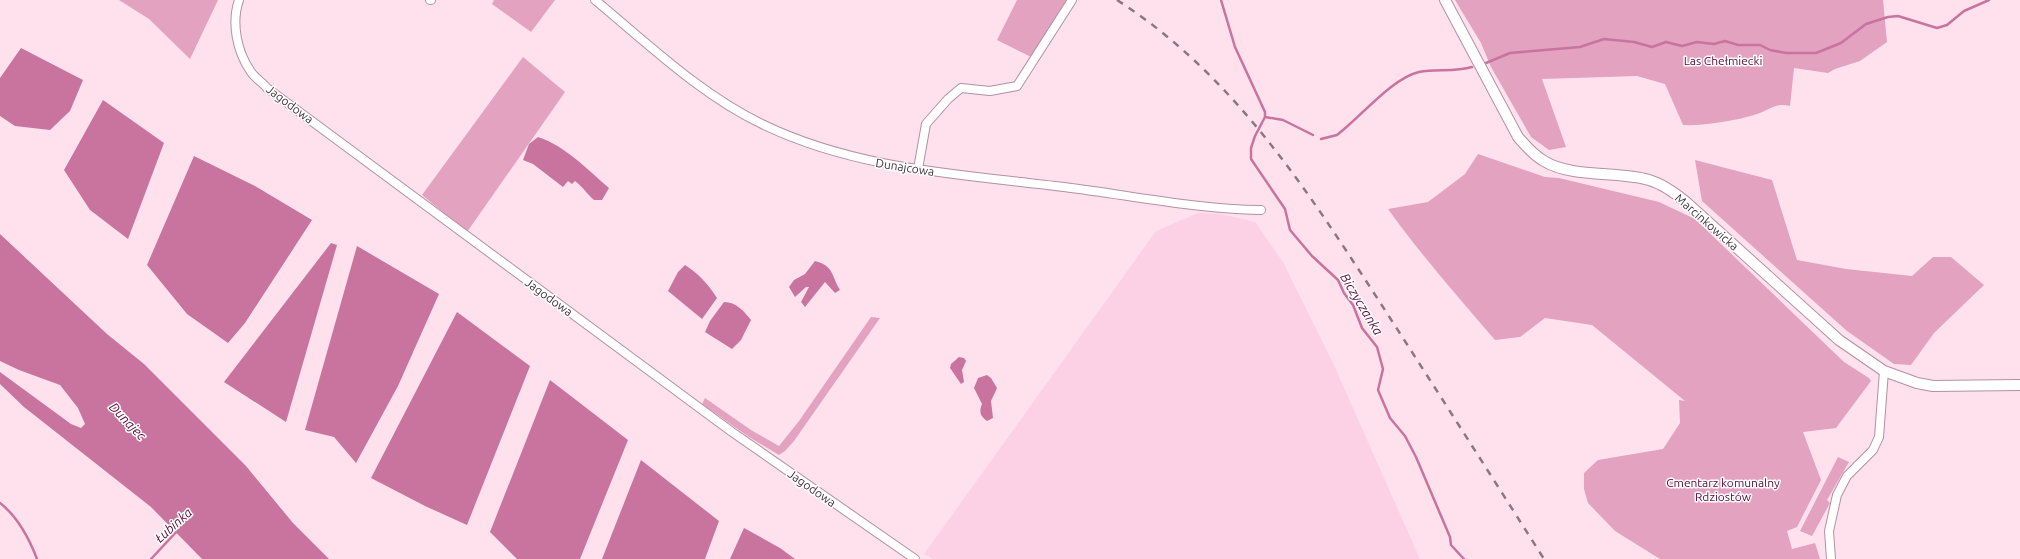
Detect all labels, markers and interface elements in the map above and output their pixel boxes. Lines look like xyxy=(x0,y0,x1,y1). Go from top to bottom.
park label: Las Chełmiecki xyxy=(1684,54,1762,67)
street label: Jagodowa xyxy=(264,82,316,126)
street label: Dunajcowa xyxy=(875,156,935,178)
street label: Marcinkowicka xyxy=(1673,191,1741,253)
water label: Biczyczanka xyxy=(1338,271,1386,337)
street label: Jagodowa xyxy=(523,275,575,319)
water label: Dunajec xyxy=(107,399,150,443)
street label: Jagodowa xyxy=(786,467,838,509)
park label: Cmentarz komunalny Rdziostów xyxy=(1666,476,1780,503)
water label: Łubinka xyxy=(152,505,194,545)

